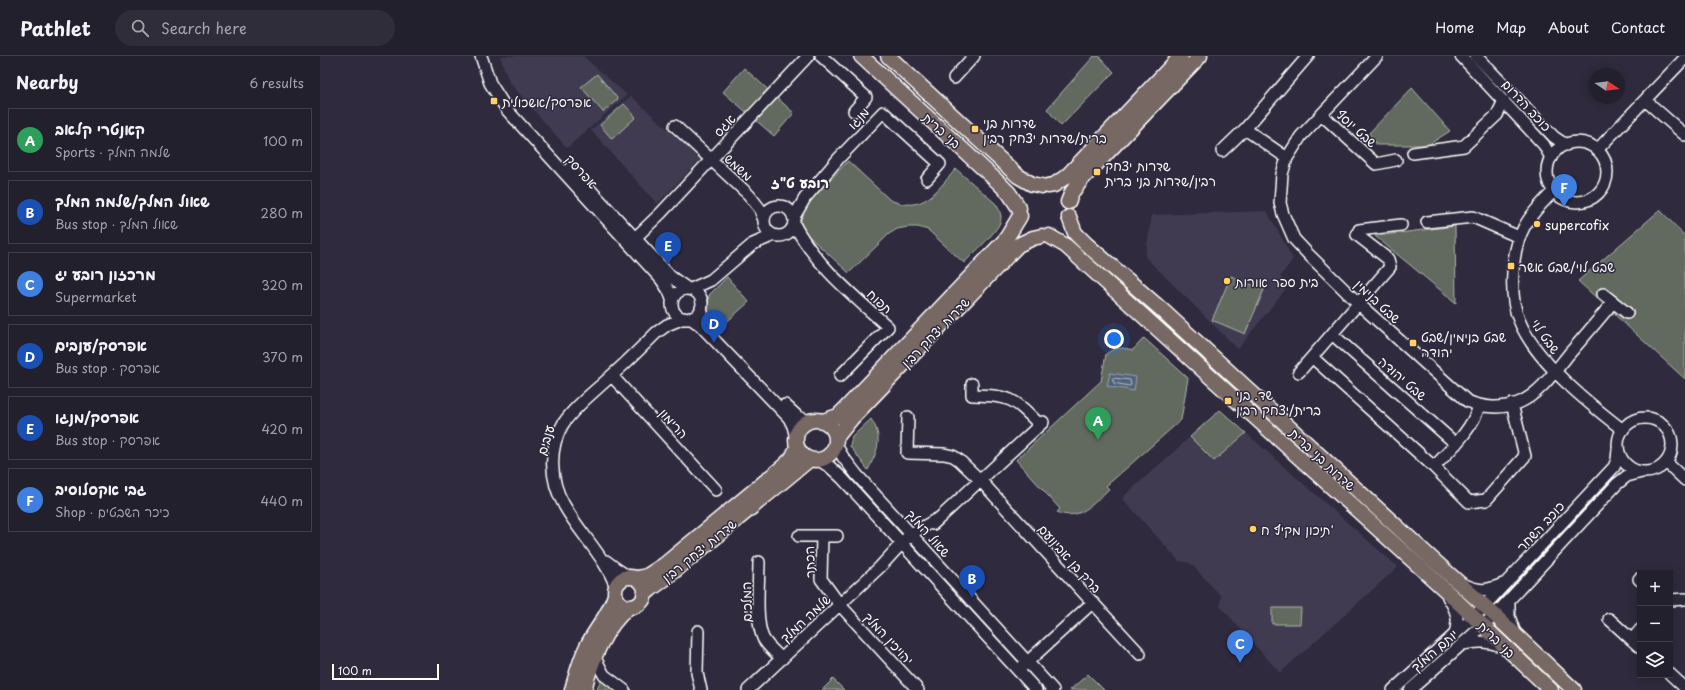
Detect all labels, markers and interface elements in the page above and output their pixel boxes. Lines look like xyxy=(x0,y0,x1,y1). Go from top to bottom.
search box xyxy=(115,10,395,46)
text: Pathlet xyxy=(20,14,91,42)
text: Search here xyxy=(161,16,247,39)
icon: search xyxy=(129,17,151,39)
text: Home xyxy=(1435,17,1474,38)
text: Map xyxy=(1496,17,1526,38)
text: About xyxy=(1548,17,1589,38)
text: Contact xyxy=(1611,17,1665,38)
north arrow xyxy=(1589,68,1625,104)
text: Nearby xyxy=(16,69,78,95)
text: 6 results xyxy=(249,73,304,92)
street label: כוכב הדרום xyxy=(1498,75,1556,135)
place label: אפרסק/אשכולית xyxy=(501,92,591,111)
marker: אפרסק/אשכולית xyxy=(489,96,499,106)
street label: מנגו xyxy=(843,103,873,133)
street label: שבט יוסף xyxy=(1333,105,1382,152)
street label: בני ברית xyxy=(918,107,965,152)
street label: אגס xyxy=(709,109,740,141)
place label: שדרות בני ברית/שדרות יצחק רבין xyxy=(983,113,1107,147)
text: קאנטרי קלאב xyxy=(55,117,145,140)
marker: שדרות בני ברית/שדרות יצחק רבין xyxy=(970,124,980,134)
text: A xyxy=(25,131,35,150)
text: 100 m xyxy=(263,131,303,150)
text: Sports · שלמה המלך xyxy=(55,142,170,161)
street label: משמש xyxy=(721,149,757,185)
street label: אפרסק xyxy=(561,150,603,192)
place label: שדרות יצחק רבין/שדרות בני ברית xyxy=(1104,156,1216,190)
marker: שדרות יצחק רבין/שדרות בני ברית xyxy=(1092,167,1102,177)
district label: רובע ט"ז xyxy=(771,172,829,193)
pin: F xyxy=(1551,174,1577,207)
text: שאול המלך/שלמה המלך xyxy=(55,189,210,212)
text: B xyxy=(26,203,34,222)
text: 280 m xyxy=(261,203,303,222)
text: Bus stop · שאול המלך xyxy=(55,214,178,233)
place label: supercofix xyxy=(1545,215,1609,234)
marker: supercofix xyxy=(1532,219,1542,229)
pin: E xyxy=(655,232,681,265)
place label: שבט לוי/שבט אשר xyxy=(1519,257,1615,276)
marker: שבט לוי/שבט אשר xyxy=(1506,261,1516,271)
text: מרכזון רובע יג xyxy=(55,262,156,285)
place label: בית ספר אורות xyxy=(1234,272,1318,291)
text: C xyxy=(25,275,35,294)
text: 320 m xyxy=(261,275,303,294)
street label: שבט בנימין xyxy=(1351,275,1406,328)
marker: בית ספר אורות xyxy=(1222,276,1232,286)
street label: תפוח xyxy=(863,284,897,318)
text: Supermarket xyxy=(55,287,137,306)
street label: שדרות יצחק רבין xyxy=(896,292,974,372)
pin: D xyxy=(701,310,727,343)
street label: שבט לוי xyxy=(1527,315,1565,358)
place label: שבט בנימין/שבט יהודה xyxy=(1421,327,1507,361)
your location xyxy=(1104,329,1124,349)
text: אפרסק/ענבים xyxy=(55,333,147,356)
marker: שבט בנימין/שבט יהודה xyxy=(1408,338,1418,348)
text: D xyxy=(25,347,35,366)
text: 370 m xyxy=(262,347,303,366)
street label: שבט יהודה xyxy=(1375,352,1432,405)
text: Bus stop · אפרסק xyxy=(55,358,160,377)
place label: שד. בני ברית/יצחק רבין xyxy=(1236,385,1321,419)
marker: שד. בני ברית/יצחק רבין xyxy=(1223,396,1233,406)
street label: הרימון xyxy=(655,404,693,442)
text: אפרסק/מנגו xyxy=(55,405,139,428)
pin: A xyxy=(1085,407,1111,440)
text: E xyxy=(26,419,34,438)
text: 420 m xyxy=(261,419,303,438)
street label: ענבים xyxy=(532,422,558,457)
street label: שדרות בני ברית xyxy=(1285,423,1360,495)
text: Bus stop · אפרסק xyxy=(55,430,160,449)
text: גבי אקסלוסיב xyxy=(55,477,147,500)
text: F xyxy=(26,491,34,510)
text: 440 m xyxy=(260,491,303,510)
street label: כוכב השחר xyxy=(1512,497,1568,555)
text: Shop · כיכר השבטים xyxy=(55,502,169,521)
street label: שאול המלך xyxy=(902,505,956,561)
street label: שדרות יצחק רבין xyxy=(657,514,741,586)
street label: ברק בן אבינועם xyxy=(1034,519,1106,597)
place label: תיכון מקיף ח' xyxy=(1261,520,1334,539)
marker: תיכון מקיף ח' xyxy=(1248,524,1258,534)
street label: הכתר xyxy=(799,546,819,578)
pin: B xyxy=(959,565,985,598)
map controls xyxy=(1637,570,1673,678)
button: + xyxy=(1637,570,1673,606)
street label: המלכים xyxy=(736,581,756,623)
street label: שלמה המלך xyxy=(776,589,835,646)
button: − xyxy=(1637,606,1673,642)
street label: יהויכין המלך xyxy=(860,608,918,668)
street label: בני ברית xyxy=(1473,616,1520,662)
street label: יותם המלך xyxy=(1406,624,1462,676)
pin: C xyxy=(1227,630,1253,663)
button: layers xyxy=(1637,642,1673,678)
scale bar xyxy=(332,662,439,681)
text: 100 m xyxy=(338,662,372,679)

